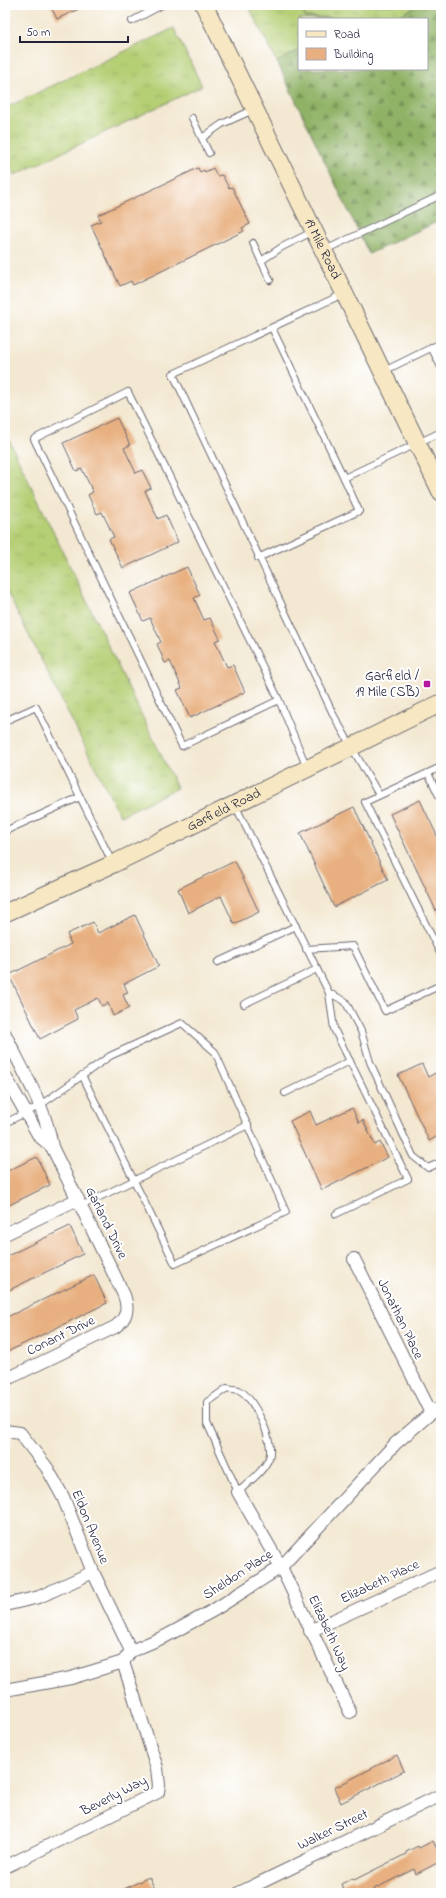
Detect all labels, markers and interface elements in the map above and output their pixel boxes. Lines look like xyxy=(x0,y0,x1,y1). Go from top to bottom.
scale bar xyxy=(20,18,128,44)
legend xyxy=(298,18,428,70)
text: 50 m xyxy=(26,24,50,42)
text: Road xyxy=(334,26,360,44)
text: Building xyxy=(333,46,373,65)
street label: 19 Mile Road xyxy=(299,214,346,283)
place label: Garfield / 19 Mile (SB) xyxy=(355,666,420,703)
marker: Garfield / 19 Mile (SB) xyxy=(422,679,432,689)
street label: Garfield Road xyxy=(183,782,265,837)
street label: Garland Drive xyxy=(79,1183,133,1263)
street label: Jonathan Place xyxy=(371,1275,429,1364)
street label: Conant Drive xyxy=(23,1310,99,1362)
street label: Eldon Avenue xyxy=(66,1487,115,1568)
street label: Sheldon Place xyxy=(199,1544,278,1605)
street label: Elizabeth Place xyxy=(337,1554,424,1609)
street label: Elizabeth Way xyxy=(301,1592,356,1675)
street label: Beverly Way xyxy=(76,1770,151,1823)
street label: Walker Street xyxy=(294,1804,372,1856)

